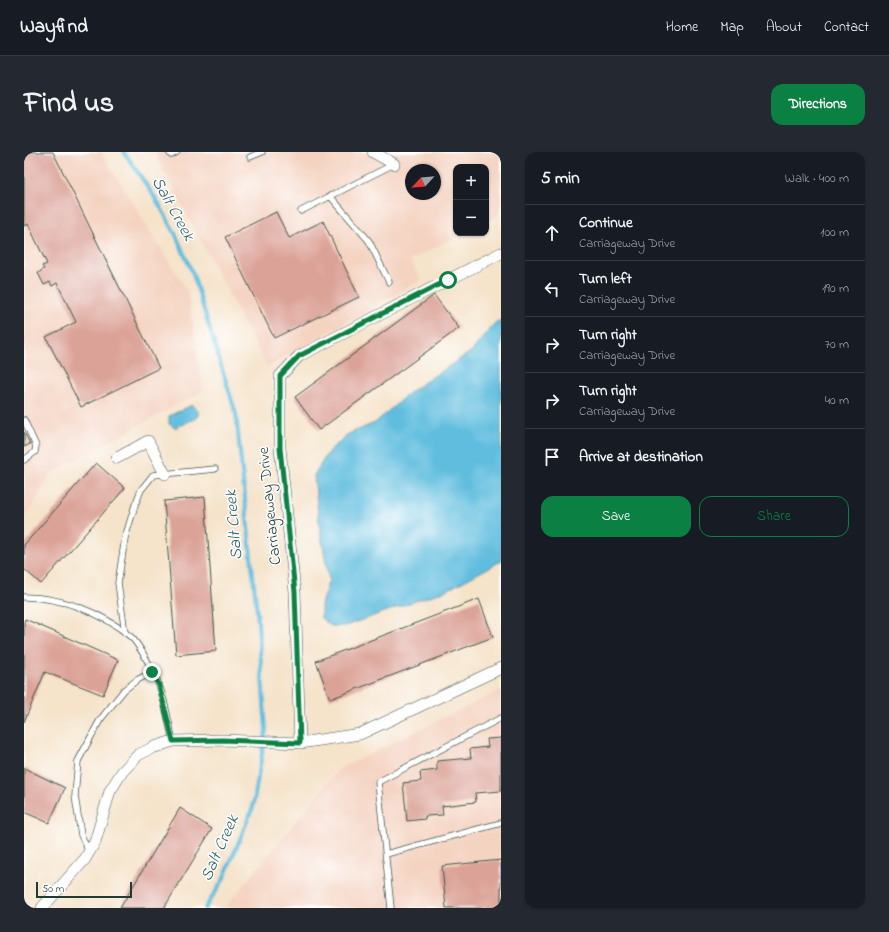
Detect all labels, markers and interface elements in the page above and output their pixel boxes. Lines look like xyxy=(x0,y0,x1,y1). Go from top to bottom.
text: Wayfind xyxy=(20,14,88,41)
text: Home xyxy=(666,17,698,38)
text: Map xyxy=(720,17,744,38)
text: About xyxy=(766,17,802,38)
text: Contact xyxy=(824,17,869,38)
text: Find us xyxy=(24,84,114,125)
button: Directions xyxy=(771,84,865,125)
north arrow xyxy=(405,164,441,200)
map controls xyxy=(453,164,489,236)
button: + xyxy=(453,164,489,200)
text: 5 min xyxy=(541,166,580,191)
text: Walk · 400 m xyxy=(785,169,849,188)
water label: Salt Creek xyxy=(145,172,202,247)
button: − xyxy=(453,200,489,236)
text: Continue xyxy=(579,212,633,234)
icon: ahead xyxy=(541,222,563,244)
text: 100 m xyxy=(820,223,849,242)
text: Carriageway Drive xyxy=(579,234,675,253)
text: Turn left xyxy=(579,268,632,290)
route start xyxy=(439,271,457,289)
icon: left xyxy=(541,278,563,300)
text: 190 m xyxy=(822,279,849,298)
text: Carriageway Drive xyxy=(579,290,675,309)
text: Turn right xyxy=(579,324,637,346)
icon: right xyxy=(541,334,563,356)
text: 70 m xyxy=(825,335,849,354)
text: Carriageway Drive xyxy=(579,346,675,365)
text: Turn right xyxy=(579,380,637,402)
icon: right xyxy=(541,390,563,412)
text: 40 m xyxy=(825,391,849,410)
text: Carriageway Drive xyxy=(579,402,675,421)
street label: Carriageway Drive xyxy=(252,445,288,566)
icon: arrive xyxy=(541,446,563,468)
text: Arrive at destination xyxy=(579,446,703,468)
water label: Salt Creek xyxy=(218,487,250,561)
button: Save xyxy=(541,496,691,537)
button: Share xyxy=(699,496,849,537)
route end xyxy=(143,663,161,681)
water label: Salt Creek xyxy=(194,809,246,885)
scale bar xyxy=(36,880,132,899)
text: 50 m xyxy=(42,881,64,897)

